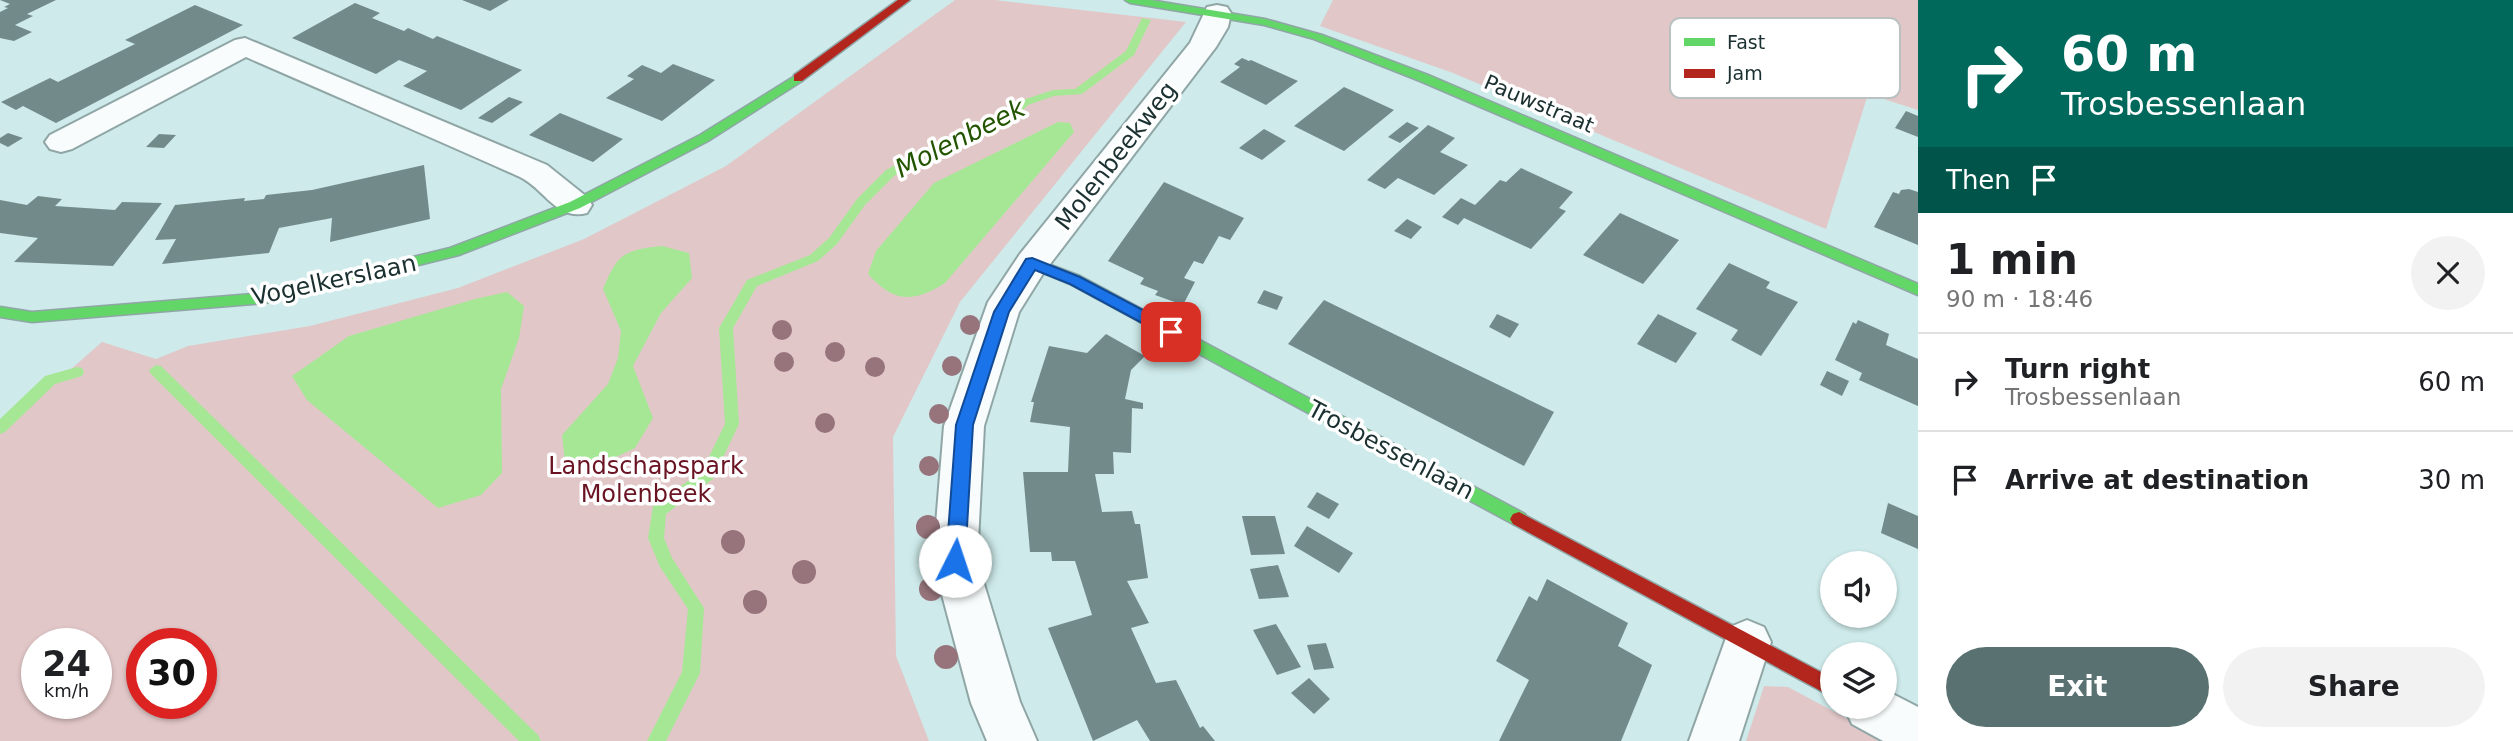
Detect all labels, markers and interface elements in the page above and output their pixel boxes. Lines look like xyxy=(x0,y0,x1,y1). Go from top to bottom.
legend xyxy=(1670,18,1900,98)
text: 60 m xyxy=(2061,26,2197,83)
icon: right xyxy=(1946,28,2037,119)
text: Fast xyxy=(1727,31,1765,53)
text: Jam xyxy=(1726,62,1763,84)
street label: Pauwstraat xyxy=(1481,70,1597,138)
street label: Molenbeekweg xyxy=(1049,76,1183,236)
text: Trosbessenlaan xyxy=(2061,85,2306,123)
water label: Molenbeek xyxy=(890,92,1031,184)
icon: arrive xyxy=(2025,161,2063,199)
text: Then xyxy=(1946,165,2011,195)
text: 1 min xyxy=(1946,235,2078,284)
button: close xyxy=(2411,236,2485,310)
street label: Vogelkerslaan xyxy=(249,249,419,311)
text: 90 m · 18:46 xyxy=(1946,286,2093,312)
pin xyxy=(1141,302,1201,362)
icon: arrive xyxy=(1152,313,1190,351)
text: Turn right xyxy=(2005,354,2150,384)
icon: right xyxy=(1946,363,1984,401)
text: 60 m xyxy=(2418,367,2485,397)
text: Trosbessenlaan xyxy=(2005,384,2181,410)
street label: Trosbessenlaan xyxy=(1302,394,1479,506)
park label: Landschapspark Molenbeek xyxy=(548,452,744,508)
icon: arrive xyxy=(1946,461,1984,499)
text: Arrive at destination xyxy=(2005,465,2309,495)
text: 30 m xyxy=(2418,465,2485,495)
position arrow xyxy=(918,524,992,598)
map controls xyxy=(1820,551,1897,719)
button: sound xyxy=(1820,551,1897,628)
speed limit sign: 30 xyxy=(126,628,217,719)
button: layers xyxy=(1820,642,1897,719)
text: 24 xyxy=(42,644,91,684)
button: Exit xyxy=(1946,647,2209,727)
button: Share xyxy=(2223,647,2485,727)
text: km/h xyxy=(44,680,89,701)

